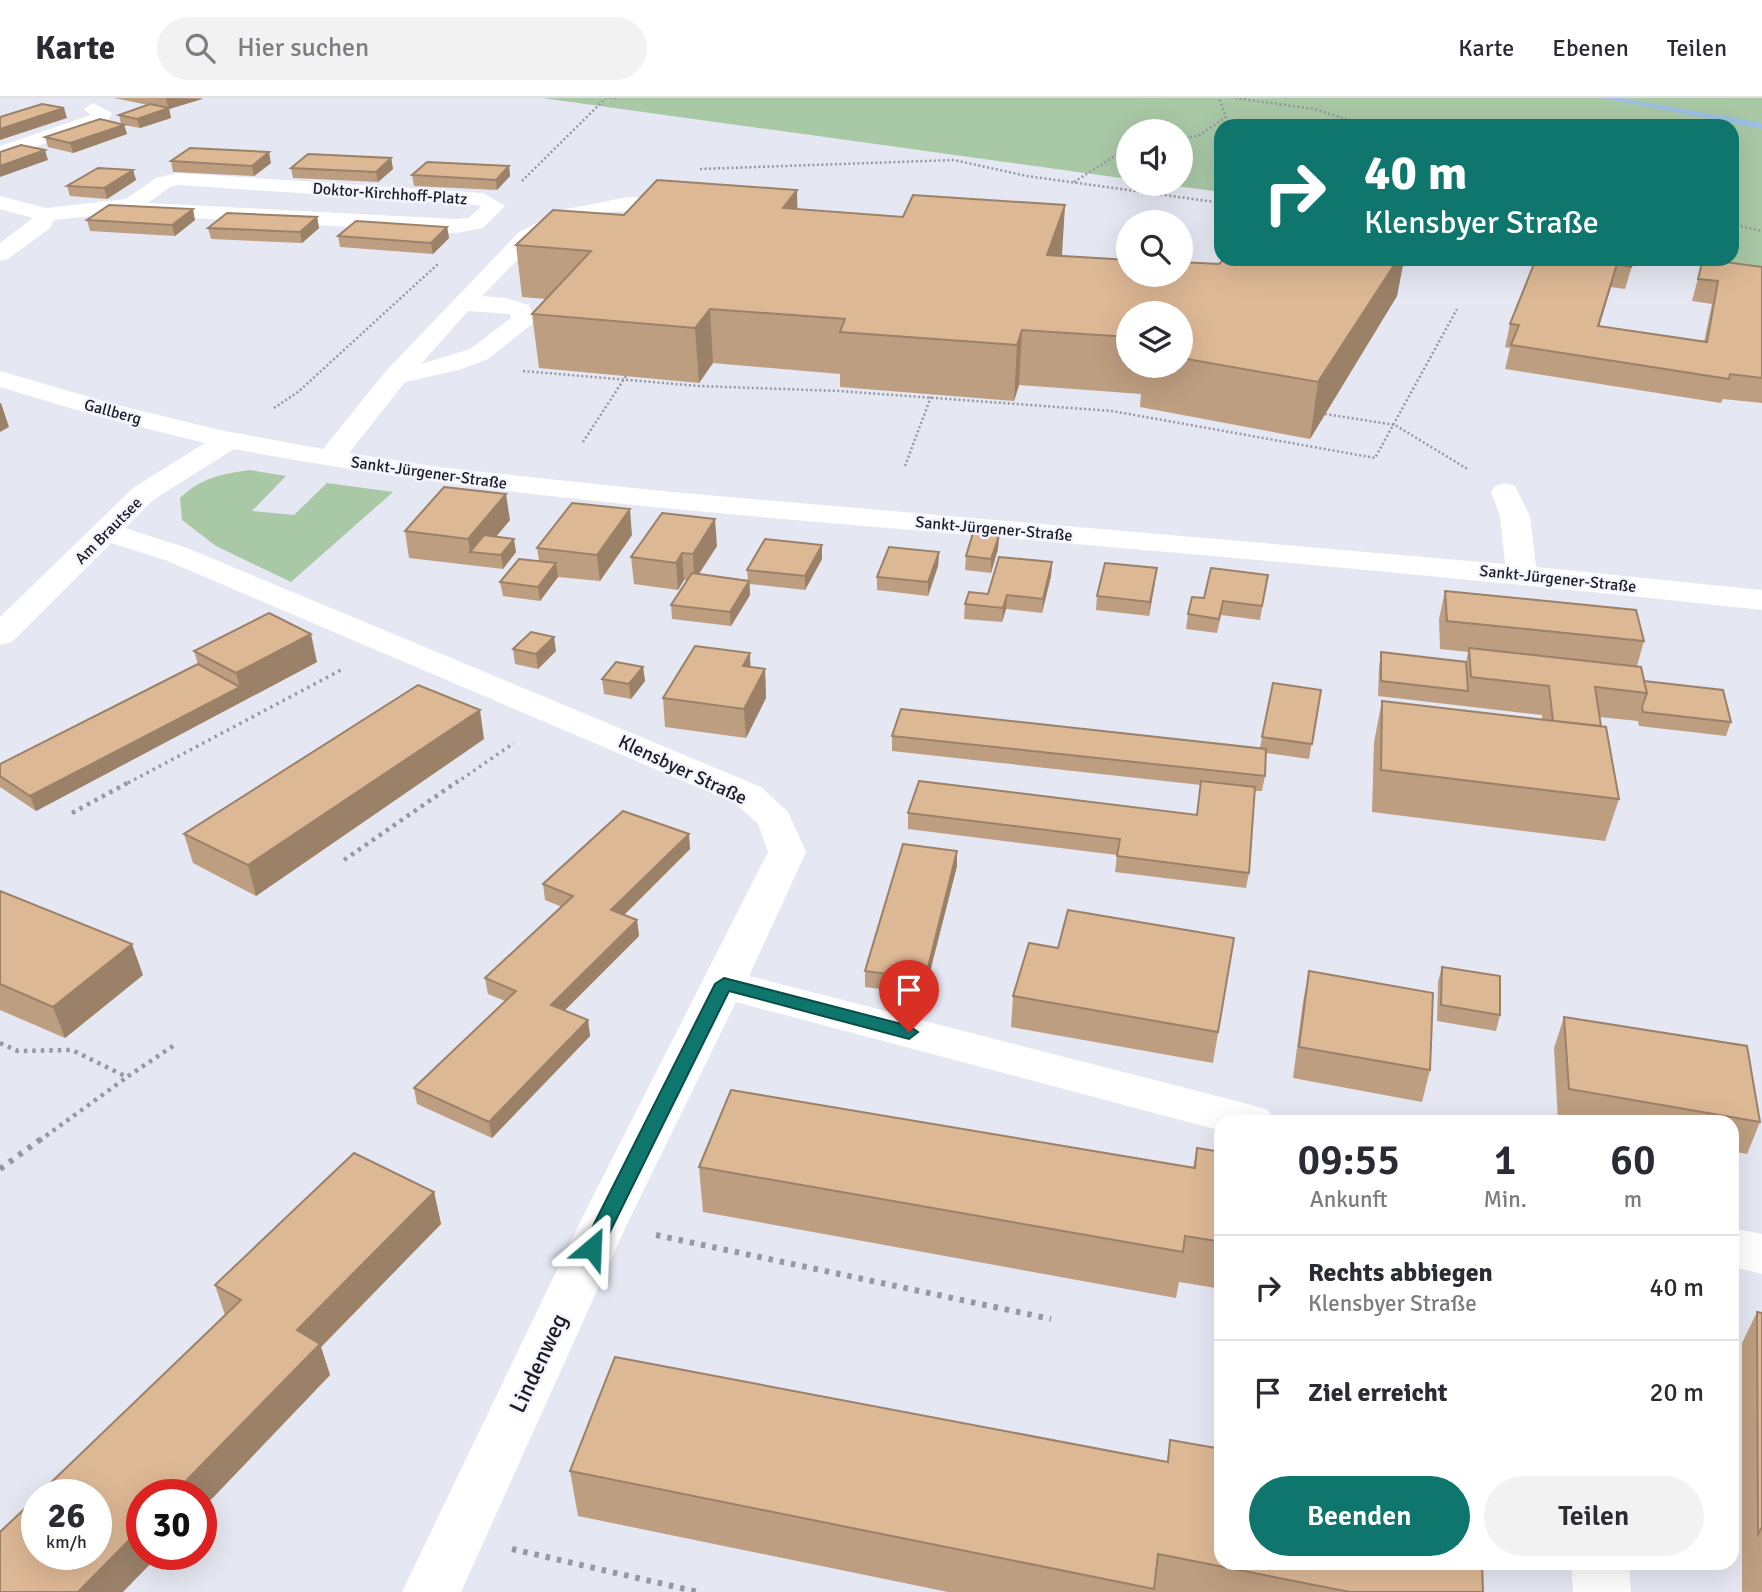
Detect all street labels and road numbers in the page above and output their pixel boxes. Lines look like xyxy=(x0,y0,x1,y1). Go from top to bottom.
street label: Doktor-Kirchhoff-Platz xyxy=(312,179,468,209)
street label: Gallberg xyxy=(82,395,143,429)
street label: Sankt-Jürgener-Straße xyxy=(350,452,508,494)
street label: Am Brautsee xyxy=(71,493,146,568)
street label: Sankt-Jürgener-Straße xyxy=(915,512,1073,546)
street label: Sankt-Jürgener-Straße xyxy=(1479,561,1637,597)
street label: Klensbyer Straße xyxy=(614,730,751,810)
street label: Lindenweg xyxy=(503,1309,574,1417)

